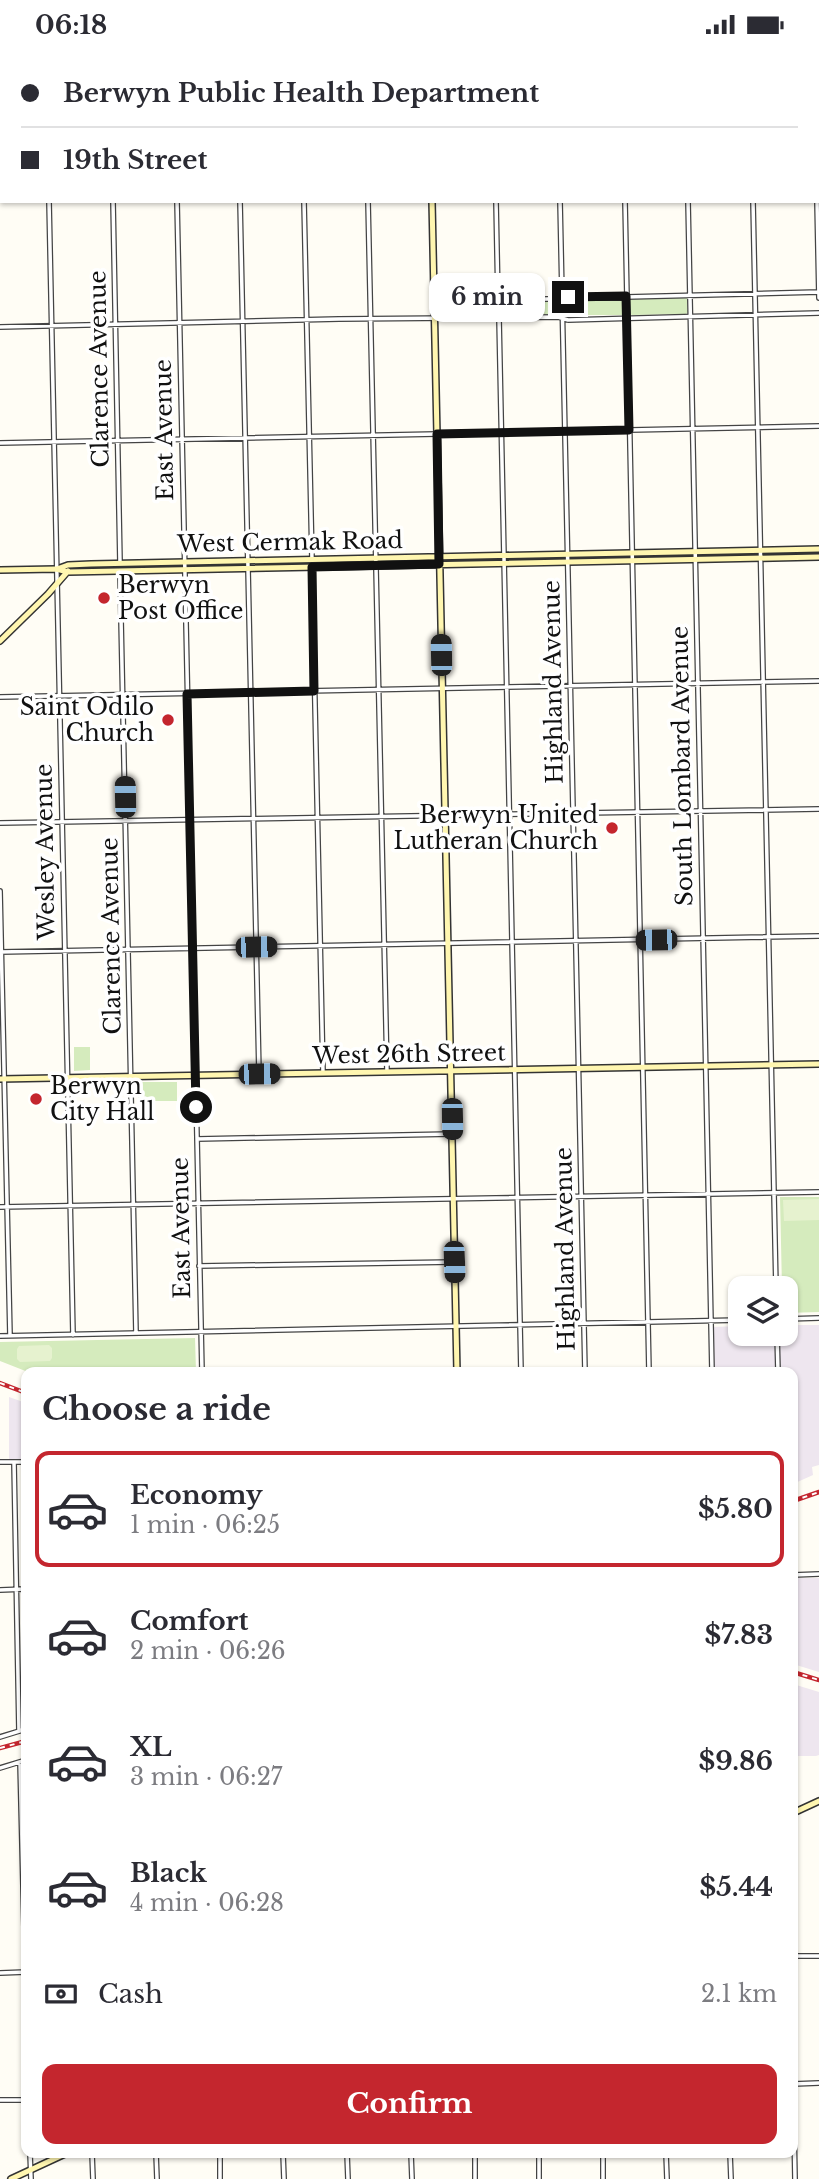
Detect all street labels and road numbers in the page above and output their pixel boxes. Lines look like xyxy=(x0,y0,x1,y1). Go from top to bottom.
street label: Clarence Avenue xyxy=(83,270,115,468)
street label: East Avenue xyxy=(149,359,179,501)
street label: West Cermak Road xyxy=(176,526,403,558)
street label: Highland Avenue xyxy=(537,580,569,784)
street label: South Lombard Avenue xyxy=(666,626,698,906)
street label: Wesley Avenue xyxy=(29,764,61,941)
street label: Clarence Avenue xyxy=(95,837,127,1035)
street label: West 26th Street xyxy=(311,1038,506,1070)
street label: Highland Avenue xyxy=(549,1147,581,1351)
street label: East Avenue xyxy=(166,1157,196,1299)

